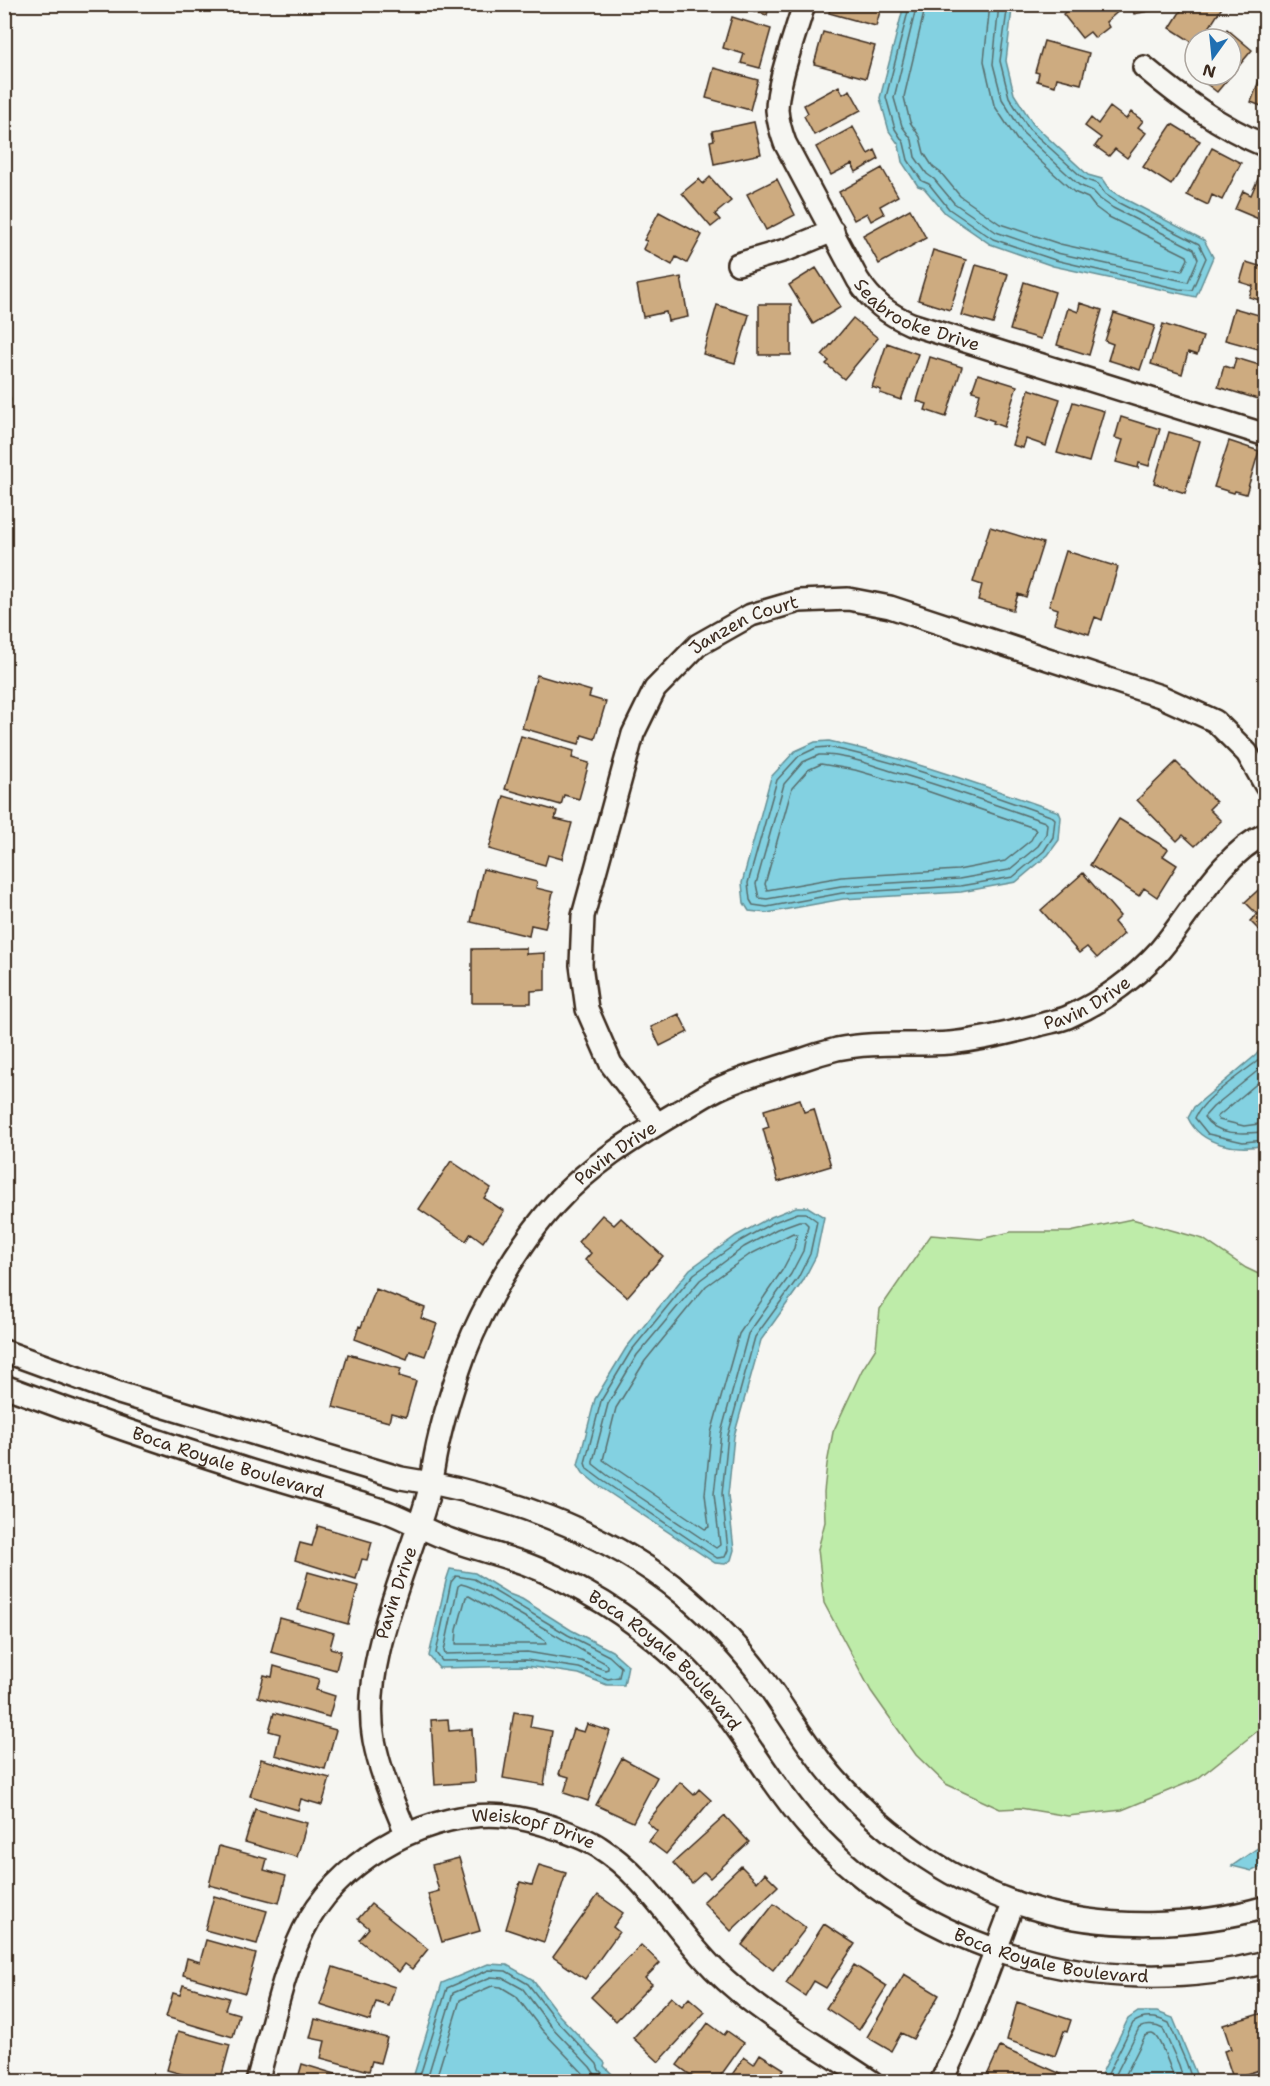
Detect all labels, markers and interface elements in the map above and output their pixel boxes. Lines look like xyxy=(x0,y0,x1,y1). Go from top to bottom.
north arrow xyxy=(1183,27,1243,87)
text: N xyxy=(1200,59,1218,83)
street label: Seabrooke Drive xyxy=(848,274,983,357)
street label: Janzen Court xyxy=(684,590,801,659)
street label: Pavin Drive xyxy=(1041,971,1136,1035)
street label: Pavin Drive xyxy=(569,1116,661,1191)
street label: Boca Royale Boulevard xyxy=(129,1421,327,1504)
street label: Pavin Drive xyxy=(370,1543,423,1642)
street label: Boca Royale Boulevard xyxy=(584,1584,747,1735)
street label: Weiskopf Drive xyxy=(471,1803,600,1855)
street label: Boca Royale Boulevard xyxy=(950,1922,1149,1988)

